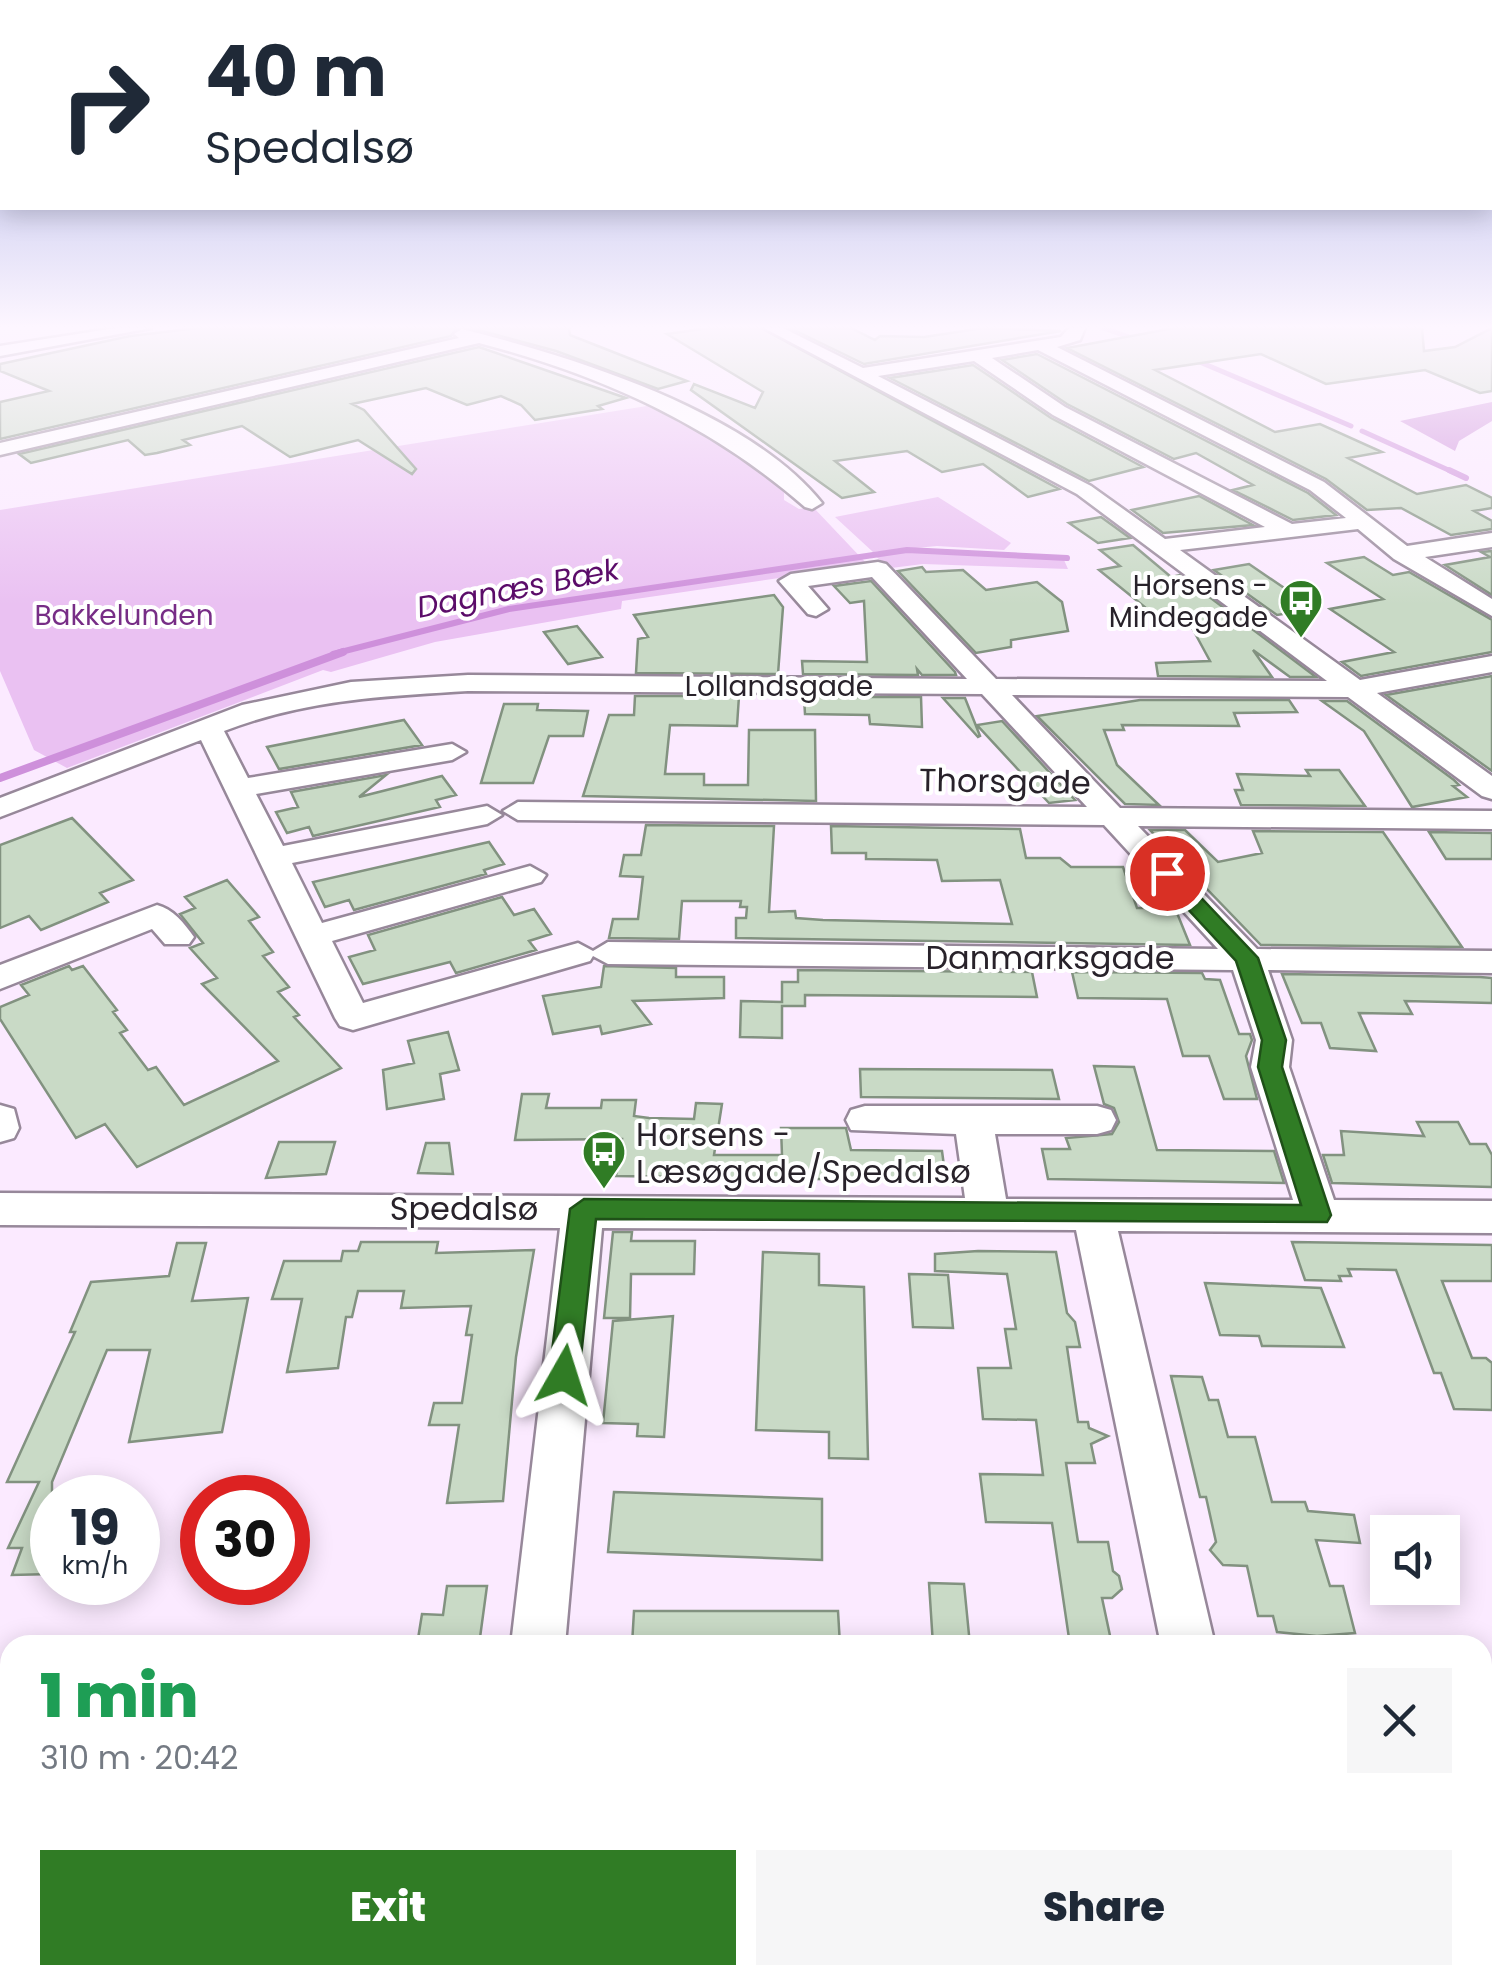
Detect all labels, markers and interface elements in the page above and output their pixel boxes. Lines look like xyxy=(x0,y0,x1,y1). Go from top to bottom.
text: 40 m xyxy=(205,22,387,121)
icon: right xyxy=(40,40,170,170)
text: Spedalsø xyxy=(205,116,414,179)
water label: Dagnæs Bæk xyxy=(413,547,624,629)
place label: Horsens - Mindegade xyxy=(1109,566,1268,637)
bus stop icon: Horsens - Mindegade xyxy=(1278,578,1324,639)
park label: Bakkelunden xyxy=(34,596,214,635)
street label: Lollandsgade xyxy=(685,667,873,706)
street label: Thorsgade xyxy=(919,757,1091,805)
pin xyxy=(1125,831,1210,916)
icon: arrive xyxy=(1140,846,1195,901)
street label: Danmarksgade xyxy=(925,935,1175,980)
place label: Horsens - Læsøgade/Spedalsø xyxy=(636,1112,971,1194)
bus stop icon: Horsens - Læsøgade/Spedalsø xyxy=(581,1129,627,1190)
street label: Spedalsø xyxy=(390,1186,538,1231)
position arrow xyxy=(512,1323,616,1427)
speed limit sign: 30 xyxy=(180,1475,310,1605)
text: 19 xyxy=(70,1492,120,1563)
map controls xyxy=(1370,1515,1460,1605)
button: sound xyxy=(1370,1515,1460,1605)
text: km/h xyxy=(62,1548,128,1583)
text: 1 min xyxy=(40,1654,198,1738)
button: close xyxy=(1347,1668,1452,1773)
text: 310 m · 20:42 xyxy=(40,1735,238,1780)
button: Exit xyxy=(40,1850,736,1965)
button: Share xyxy=(756,1850,1452,1965)

